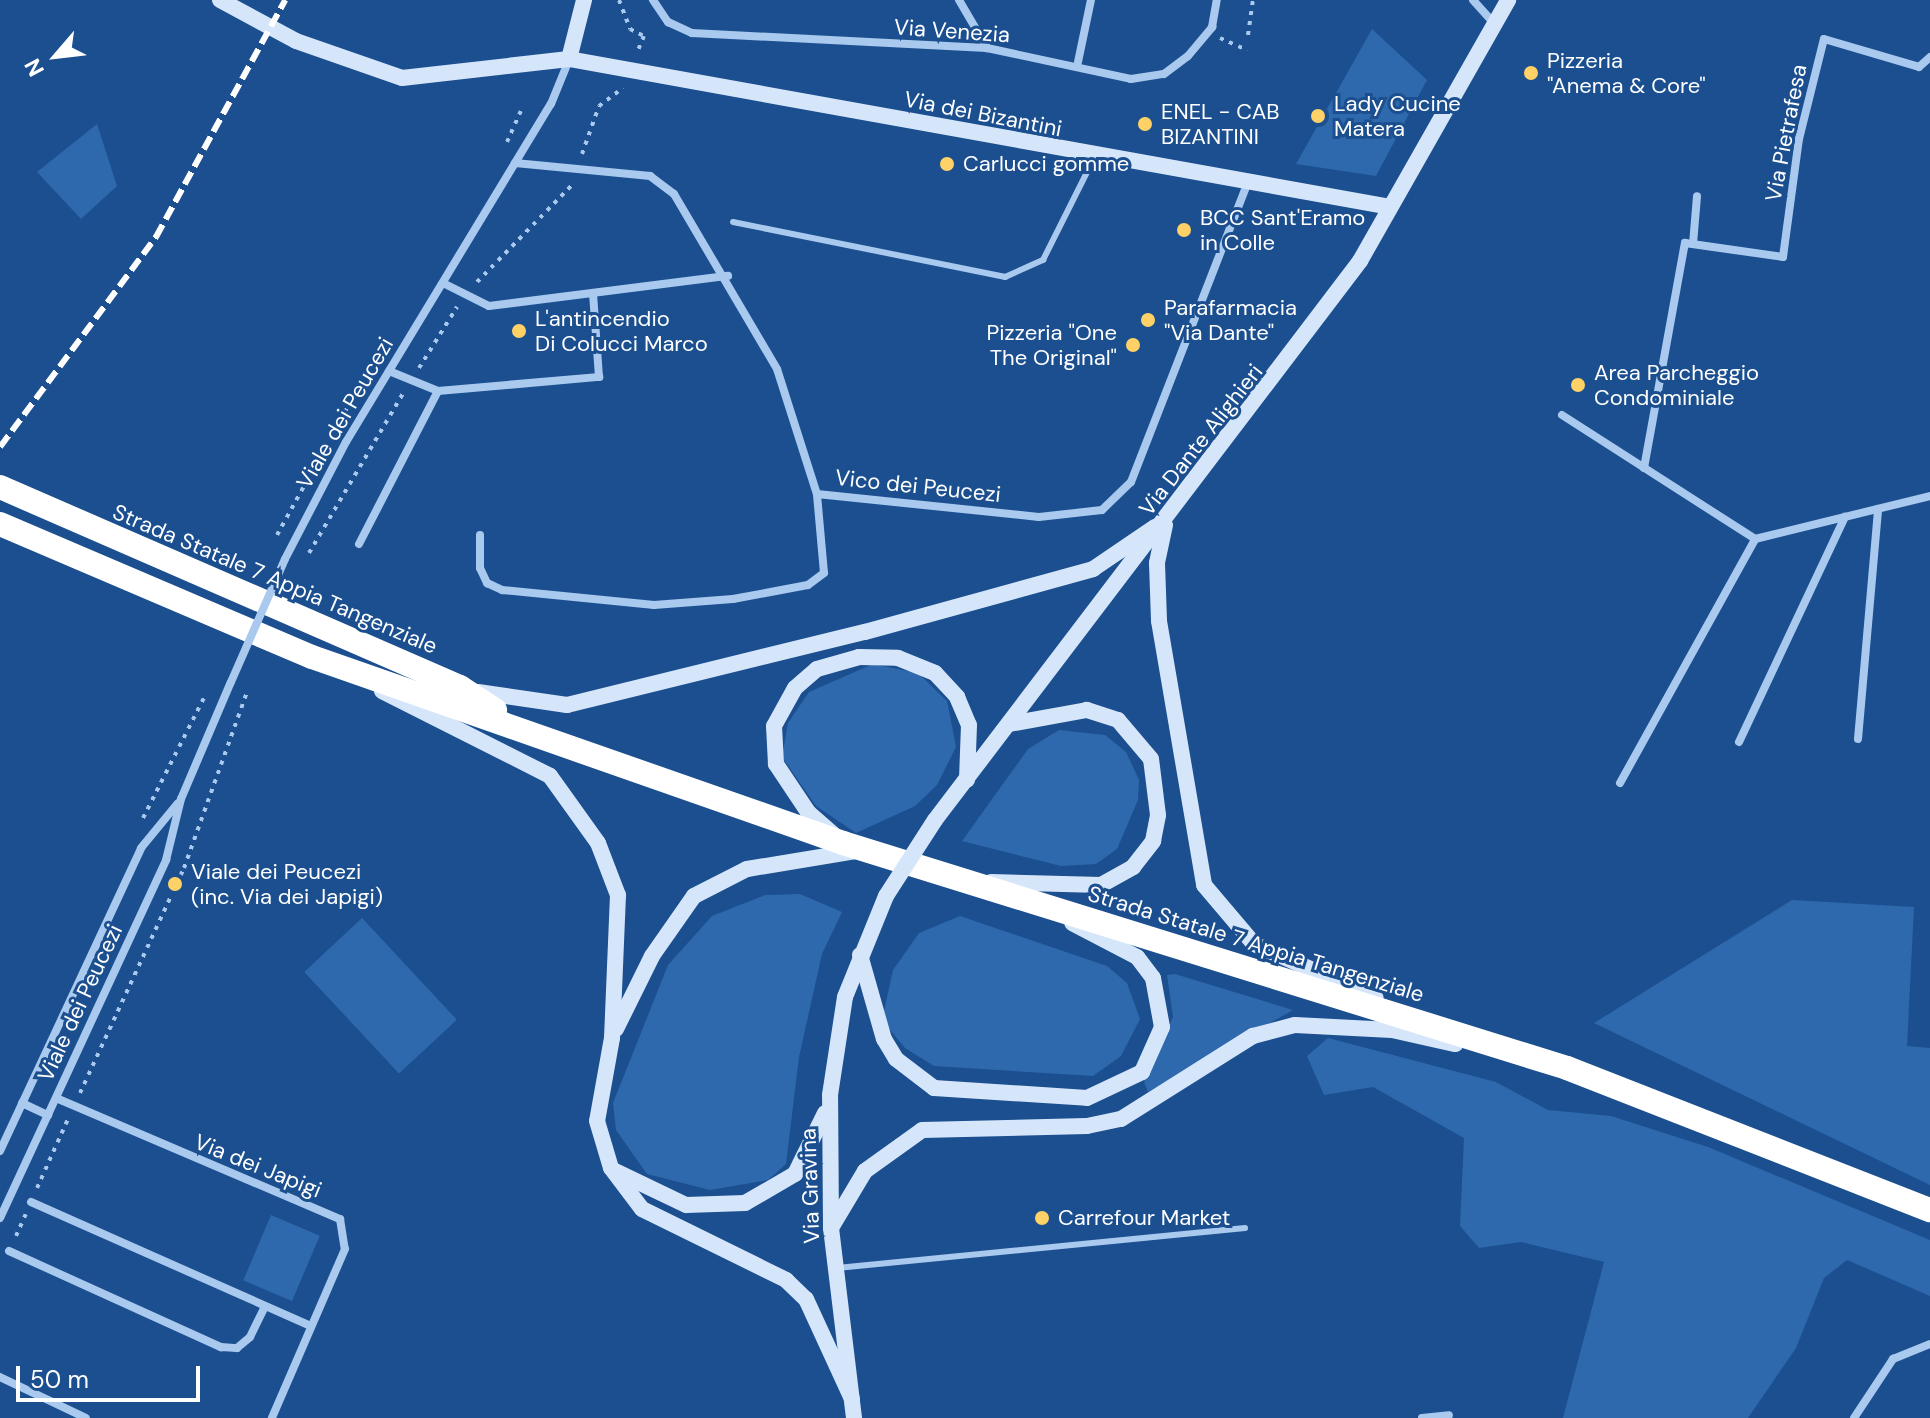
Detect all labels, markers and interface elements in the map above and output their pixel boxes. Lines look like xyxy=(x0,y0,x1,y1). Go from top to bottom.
street label: Via Venezia xyxy=(893,14,1011,48)
north arrow xyxy=(16,16,96,96)
place label: Pizzeria "Anema & Core" xyxy=(1547,47,1706,98)
text: N xyxy=(18,54,51,81)
street label: Via Pietrafesa xyxy=(1760,62,1812,204)
marker: Pizzeria "Anema & Core" xyxy=(1522,64,1540,82)
street label: Via dei Bizantini xyxy=(902,86,1064,142)
place label: Lady Cucine Matera xyxy=(1334,90,1461,142)
place label: ENEL - CAB BIZANTINI xyxy=(1161,98,1280,150)
marker: Lady Cucine Matera xyxy=(1309,107,1327,125)
marker: ENEL - CAB BIZANTINI xyxy=(1136,115,1154,133)
place label: Carlucci gomme xyxy=(963,151,1129,177)
marker: Carlucci gomme xyxy=(938,155,956,173)
place label: BCC Sant'Eramo in Colle xyxy=(1200,204,1365,256)
marker: BCC Sant'Eramo in Colle xyxy=(1175,221,1193,239)
place label: Parafarmacia "Via Dante" xyxy=(1164,294,1297,346)
place label: L'antincendio Di Colucci Marco xyxy=(535,305,708,356)
marker: Parafarmacia "Via Dante" xyxy=(1139,311,1157,329)
place label: Pizzeria "One The Original" xyxy=(987,319,1117,370)
marker: L'antincendio Di Colucci Marco xyxy=(510,322,528,340)
street label: Viale dei Peucezi xyxy=(291,333,399,493)
marker: Pizzeria "One The Original" xyxy=(1124,336,1142,354)
street label: Via Dante Alighieri xyxy=(1134,359,1268,521)
place label: Area Parcheggio Condominiale xyxy=(1594,359,1759,410)
marker: Area Parcheggio Condominiale xyxy=(1569,376,1587,394)
street label: Vico dei Peucezi xyxy=(834,464,1002,508)
street label: Strada Statale 7 Appia Tangenziale xyxy=(109,499,441,659)
place label: Viale dei Peucezi (inc. Via dei Japigi) xyxy=(191,858,383,910)
marker: Viale dei Peucezi (inc. Via dei Japigi) xyxy=(166,875,184,893)
street label: Strada Statale 7 Appia Tangenziale xyxy=(1085,880,1427,1008)
street label: Viale dei Peucezi xyxy=(32,920,128,1086)
street label: Via Gravina xyxy=(795,1128,825,1244)
street label: Via dei Japigi xyxy=(191,1129,325,1203)
place label: Carrefour Market xyxy=(1058,1205,1230,1231)
marker: Carrefour Market xyxy=(1033,1209,1051,1227)
scale bar xyxy=(20,1350,204,1400)
text: 50 m xyxy=(30,1364,89,1395)

